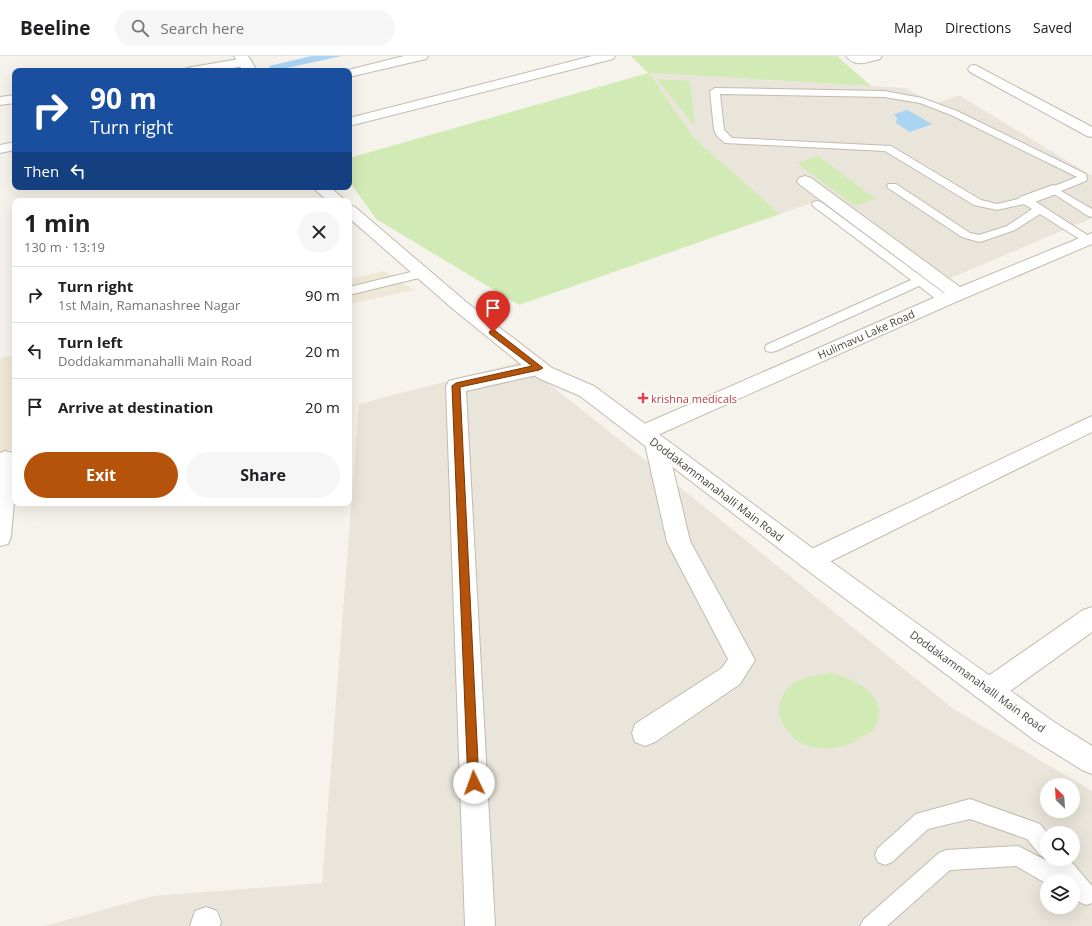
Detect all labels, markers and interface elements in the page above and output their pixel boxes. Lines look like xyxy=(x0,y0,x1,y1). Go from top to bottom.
search box xyxy=(115,10,395,46)
text: Beeline xyxy=(20,15,91,41)
icon: search xyxy=(129,17,151,39)
text: Search here xyxy=(161,18,244,38)
text: Map xyxy=(894,18,923,37)
text: Directions xyxy=(945,18,1011,37)
text: Saved xyxy=(1033,18,1072,37)
text: 90 m xyxy=(90,79,157,117)
icon: right xyxy=(24,84,76,136)
text: Turn right xyxy=(90,115,173,139)
icon: left xyxy=(67,160,89,182)
text: Then xyxy=(24,161,59,181)
text: 1 min xyxy=(24,206,91,239)
button: close xyxy=(298,211,340,253)
text: 130 m · 13:19 xyxy=(24,238,105,256)
text: Turn right xyxy=(58,276,133,296)
icon: right xyxy=(24,284,46,306)
text: 90 m xyxy=(305,285,340,305)
pin xyxy=(476,291,510,332)
text: 1st Main, Ramanashree Nagar xyxy=(58,296,240,314)
icon: arrive xyxy=(482,297,504,319)
street label: Hulimavu Lake Road xyxy=(815,306,917,362)
text: Turn left xyxy=(58,332,123,352)
icon: left xyxy=(24,340,46,362)
text: 20 m xyxy=(305,341,340,361)
text: Doddakammanahalli Main Road xyxy=(58,352,252,370)
place label: krishna medicals xyxy=(651,391,737,406)
marker: krishna medicals xyxy=(638,393,648,403)
icon: arrive xyxy=(24,396,46,418)
text: Arrive at destination xyxy=(58,397,213,417)
text: 20 m xyxy=(305,397,340,417)
street label: Doddakammanahalli Main Road xyxy=(647,434,787,544)
button: Exit xyxy=(24,452,178,498)
button: Share xyxy=(186,452,340,498)
street label: Doddakammanahalli Main Road xyxy=(907,627,1049,735)
position arrow xyxy=(453,762,495,804)
north arrow xyxy=(1040,778,1080,818)
map controls xyxy=(1040,778,1080,914)
button: search xyxy=(1040,826,1080,866)
button: layers xyxy=(1040,874,1080,914)

